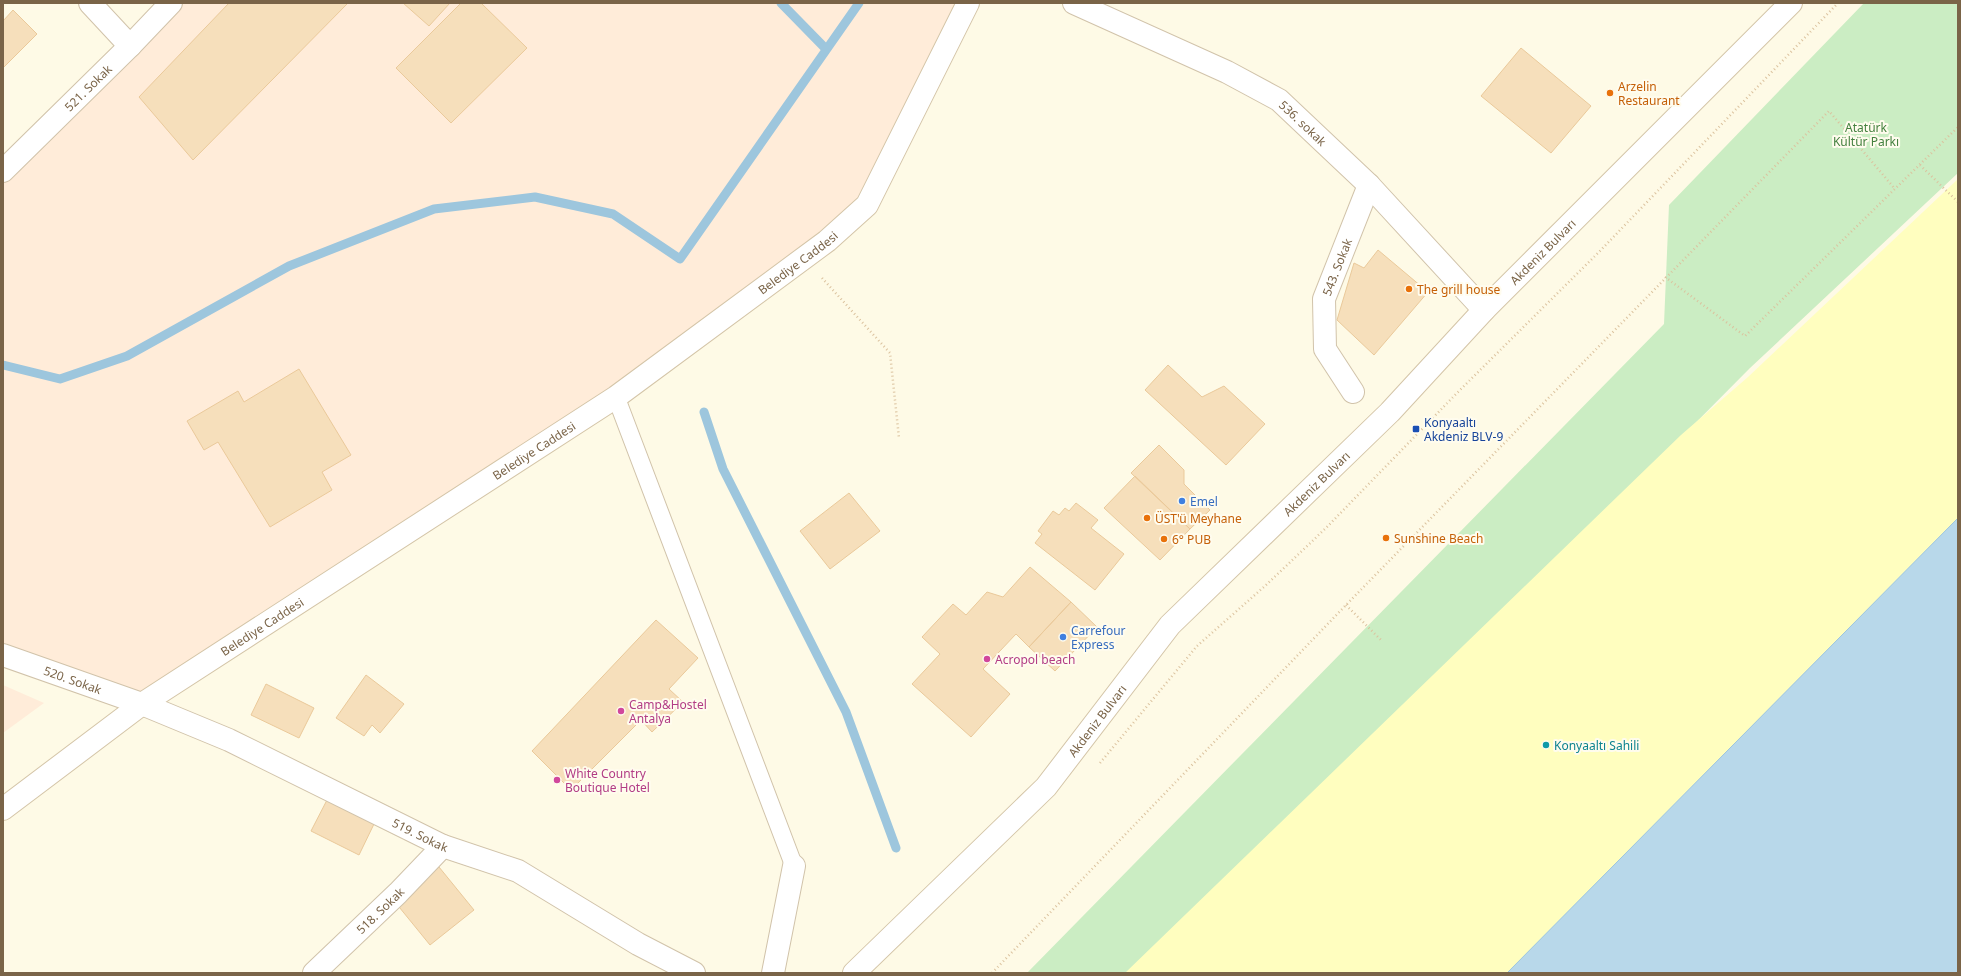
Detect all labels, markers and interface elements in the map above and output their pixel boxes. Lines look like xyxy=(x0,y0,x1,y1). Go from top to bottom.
street label: 521. Sokak xyxy=(60,60,116,115)
place label: Arzelin Restaurant xyxy=(1618,78,1680,109)
marker: Arzelin Restaurant xyxy=(1605,88,1615,98)
street label: 536. sokak xyxy=(1276,96,1331,150)
park label: Atatürk Kültür Parkı xyxy=(1833,119,1899,150)
street label: Akdeniz Bulvarı xyxy=(1506,215,1579,288)
street label: Belediye Caddesi xyxy=(754,227,841,298)
street label: 543. Sokak xyxy=(1318,235,1356,298)
place label: The grill house xyxy=(1417,281,1501,298)
marker: The grill house xyxy=(1404,284,1414,294)
place label: Konyaaltı Akdeniz BLV-9 xyxy=(1424,414,1503,445)
street label: Belediye Caddesi xyxy=(489,417,579,483)
marker: Konyaaltı Akdeniz BLV-9 xyxy=(1411,424,1421,434)
street label: Akdeniz Bulvarı xyxy=(1279,447,1353,520)
place label: Emel xyxy=(1190,493,1218,510)
marker: Emel xyxy=(1177,496,1187,506)
place label: ÜST'ü Meyhane xyxy=(1155,510,1242,527)
marker: ÜST'ü Meyhane xyxy=(1142,513,1152,523)
place label: Sunshine Beach xyxy=(1394,530,1483,547)
place label: 6° PUB xyxy=(1172,531,1211,548)
marker: Sunshine Beach xyxy=(1381,533,1391,543)
marker: 6° PUB xyxy=(1159,534,1169,544)
street label: Belediye Caddesi xyxy=(217,593,307,660)
place label: Carrefour Express xyxy=(1071,622,1126,653)
marker: Carrefour Express xyxy=(1058,632,1068,642)
place label: Acropol beach xyxy=(995,651,1075,668)
marker: Acropol beach xyxy=(982,654,992,664)
street label: 520. Sokak xyxy=(41,662,105,698)
street label: Akdeniz Bulvarı xyxy=(1064,681,1130,760)
place label: Camp&Hostel Antalya xyxy=(629,696,707,727)
marker: Camp&Hostel Antalya xyxy=(616,706,626,716)
place label: Konyaaltı Sahili xyxy=(1554,737,1639,754)
marker: Konyaaltı Sahili xyxy=(1541,740,1551,750)
place label: White Country Boutique Hotel xyxy=(565,765,650,796)
marker: White Country Boutique Hotel xyxy=(552,775,562,785)
street label: 519. Sokak xyxy=(389,814,451,856)
street label: 518. Sokak xyxy=(352,883,408,937)

